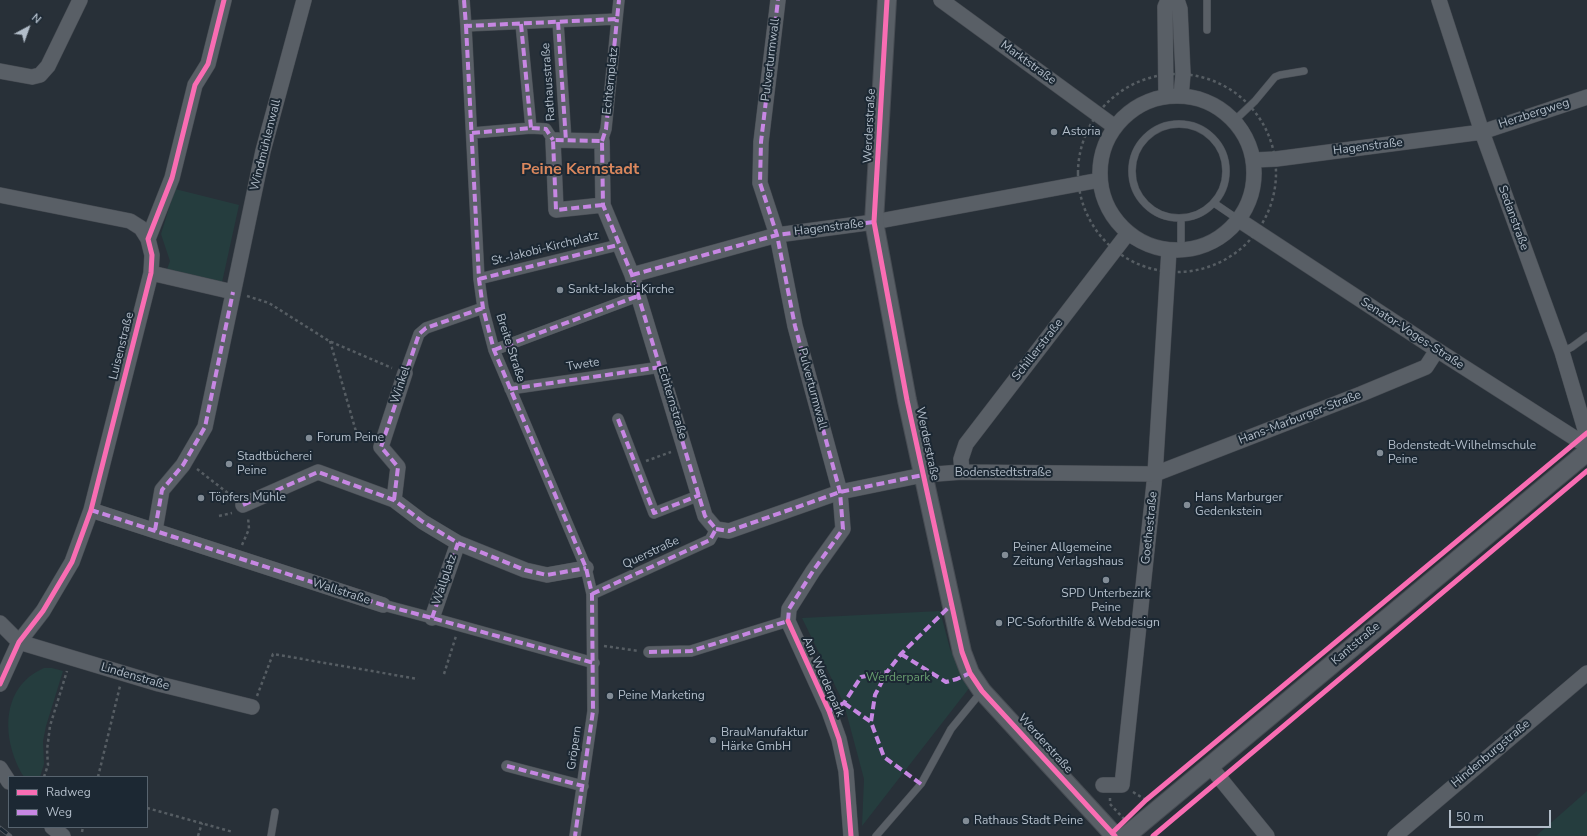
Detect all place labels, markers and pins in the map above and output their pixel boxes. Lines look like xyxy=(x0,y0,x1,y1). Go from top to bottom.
place label: Astoria xyxy=(1062,125,1101,139)
marker: Astoria xyxy=(1049,127,1059,137)
place label: Sankt-Jakobi-Kirche xyxy=(568,283,674,297)
marker: Sankt-Jakobi-Kirche xyxy=(555,285,565,295)
place label: Forum Peine xyxy=(317,431,384,445)
marker: Forum Peine xyxy=(304,433,314,443)
place label: Bodenstedt-Wilhelmschule Peine xyxy=(1388,439,1536,467)
marker: Bodenstedt-Wilhelmschule Peine xyxy=(1375,448,1385,458)
place label: Stadtbücherei Peine xyxy=(237,450,312,478)
marker: Stadtbücherei Peine xyxy=(224,459,234,469)
place label: Töpfers Mühle xyxy=(209,491,286,505)
place label: Hans Marburger Gedenkstein xyxy=(1195,491,1283,519)
marker: Töpfers Mühle xyxy=(196,493,206,503)
marker: Hans Marburger Gedenkstein xyxy=(1182,500,1192,510)
place label: Peiner Allgemeine Zeitung Verlagshaus xyxy=(1013,541,1124,569)
marker: Peiner Allgemeine Zeitung Verlagshaus xyxy=(1000,550,1010,560)
marker: SPD Unterbezirk Peine xyxy=(1101,575,1111,585)
place label: SPD Unterbezirk Peine xyxy=(1061,587,1151,615)
place label: PC-Soforthilfe & Webdesign xyxy=(1007,616,1160,630)
marker: PC-Soforthilfe & Webdesign xyxy=(994,618,1004,628)
place label: Peine Marketing xyxy=(618,689,705,703)
marker: Peine Marketing xyxy=(605,691,615,701)
place label: BrauManufaktur Härke GmbH xyxy=(721,726,808,754)
marker: BrauManufaktur Härke GmbH xyxy=(708,735,718,745)
place label: Rathaus Stadt Peine xyxy=(974,814,1083,828)
marker: Rathaus Stadt Peine xyxy=(961,816,971,826)

